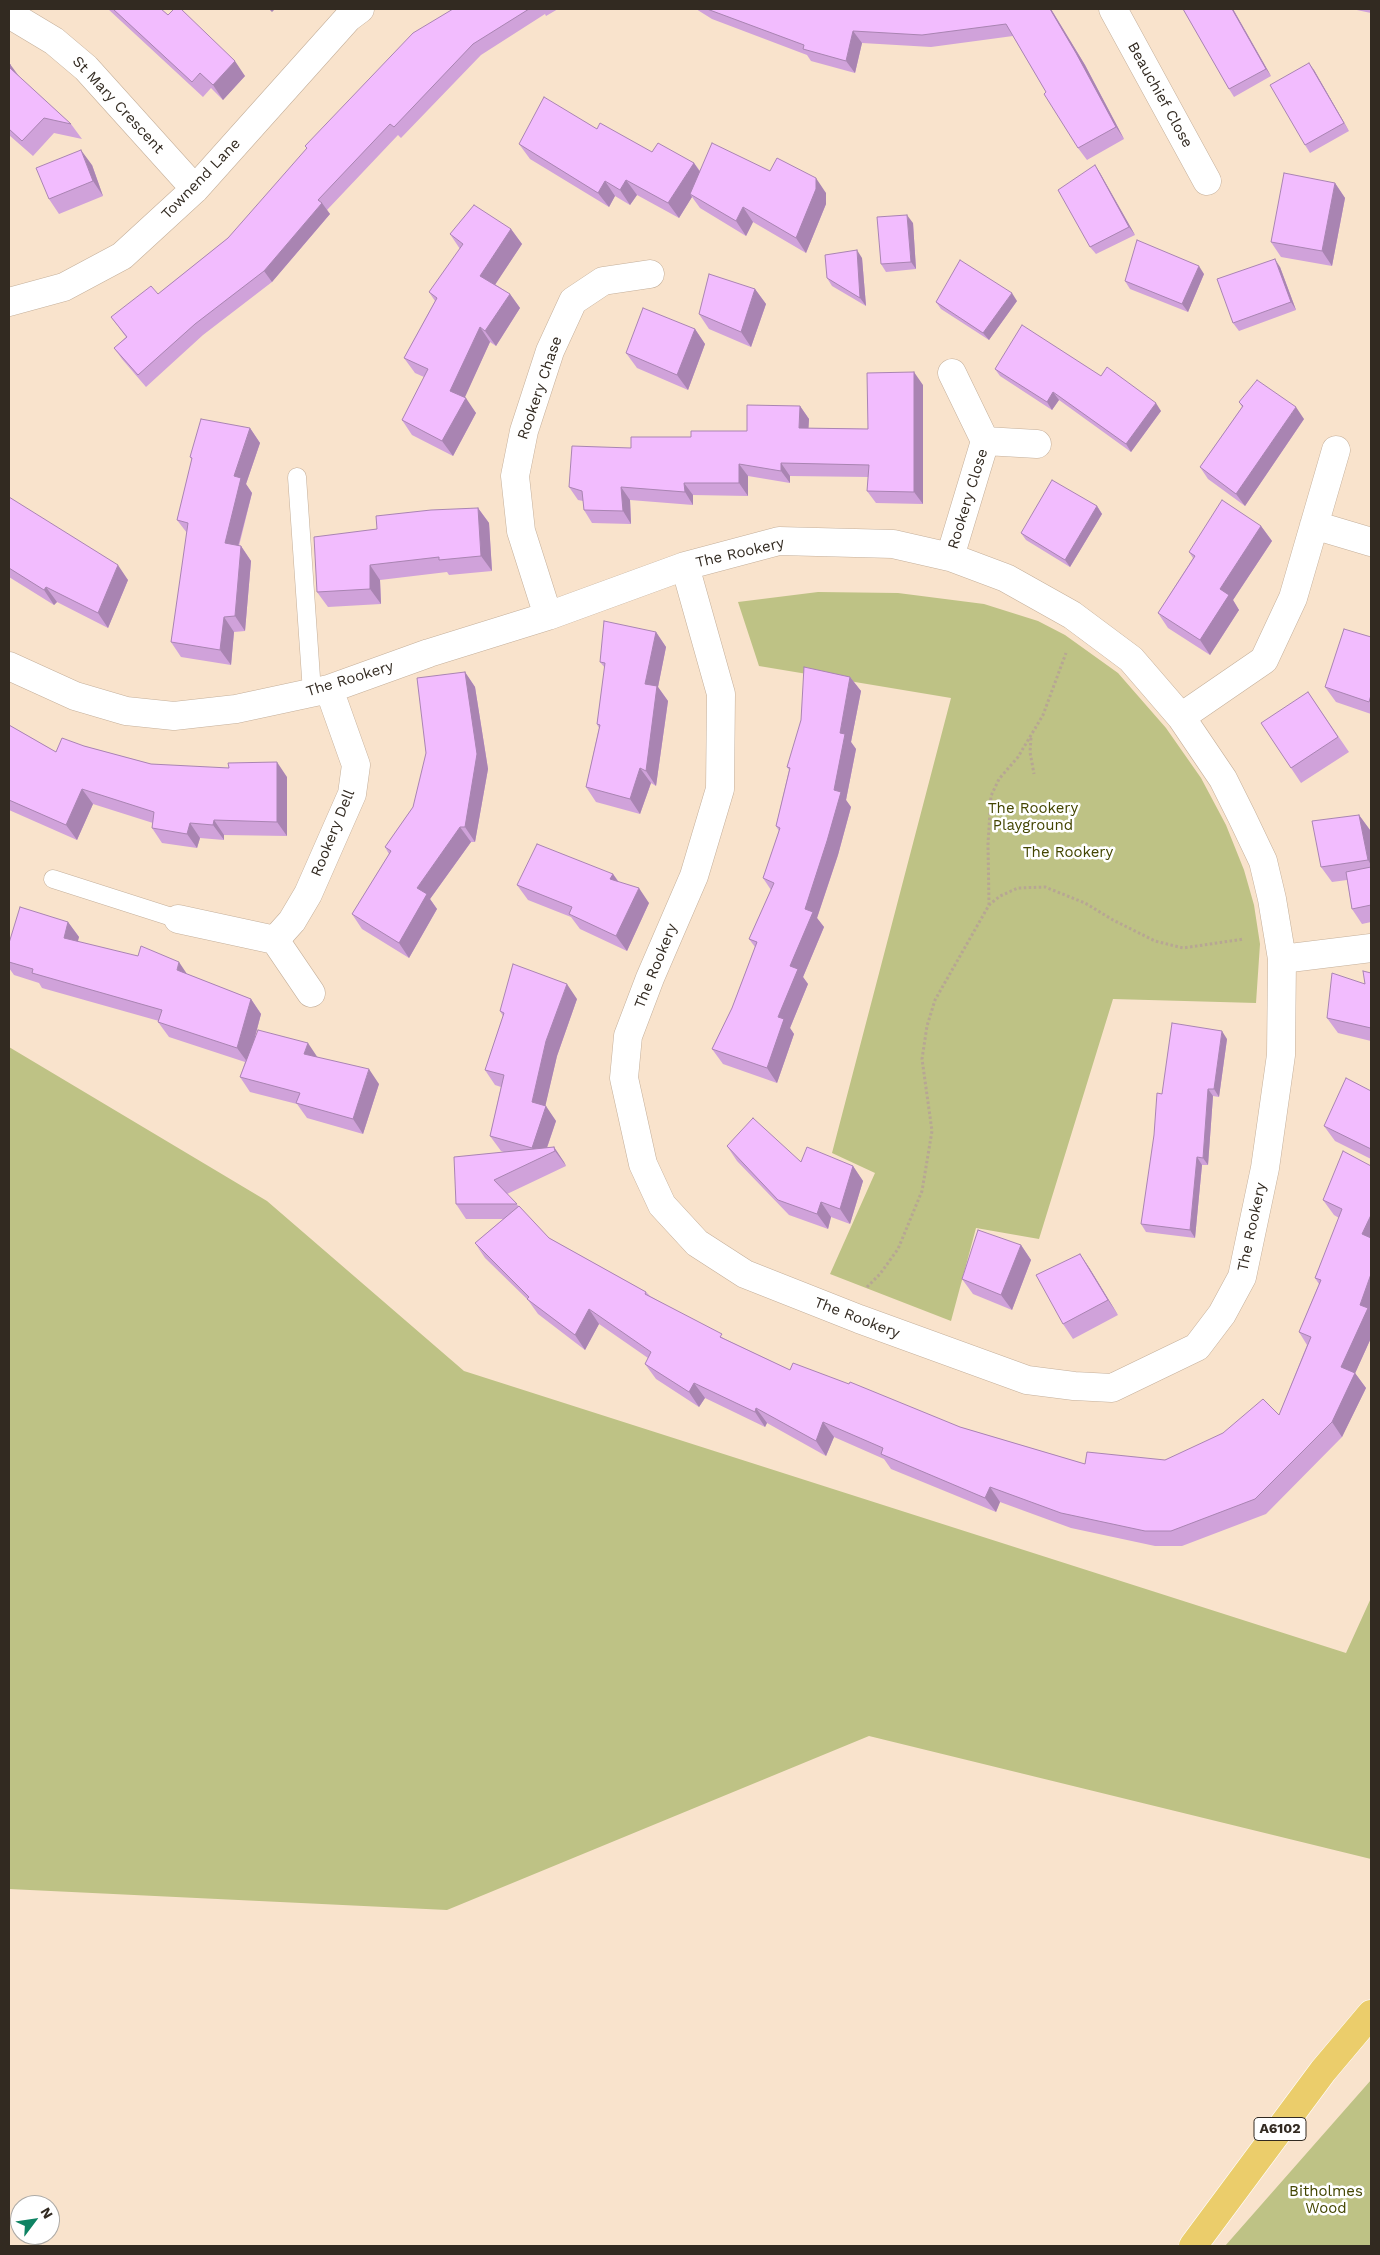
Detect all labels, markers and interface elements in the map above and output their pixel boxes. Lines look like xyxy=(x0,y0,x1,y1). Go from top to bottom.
street label: Beauchief Close xyxy=(1124,39,1196,151)
street label: St Mary Crescent xyxy=(68,53,168,157)
street label: Townend Lane xyxy=(158,135,244,223)
street label: Rookery Chase xyxy=(514,334,566,442)
street label: Rookery Close xyxy=(944,447,992,551)
street label: The Rookery xyxy=(694,534,786,572)
street label: The Rookery xyxy=(304,657,396,701)
street label: Rookery Dell xyxy=(307,787,359,879)
park label: The Rookery Playground xyxy=(988,800,1078,835)
park label: The Rookery xyxy=(1023,844,1113,862)
street label: The Rookery xyxy=(631,921,681,1011)
street label: The Rookery xyxy=(1234,1181,1270,1273)
street label: The Rookery xyxy=(812,1293,902,1343)
road number: A6102 xyxy=(1254,2118,1306,2140)
park label: Bitholmes Wood xyxy=(1289,2183,1363,2218)
north arrow xyxy=(10,2195,60,2245)
text: N xyxy=(37,2204,57,2221)

